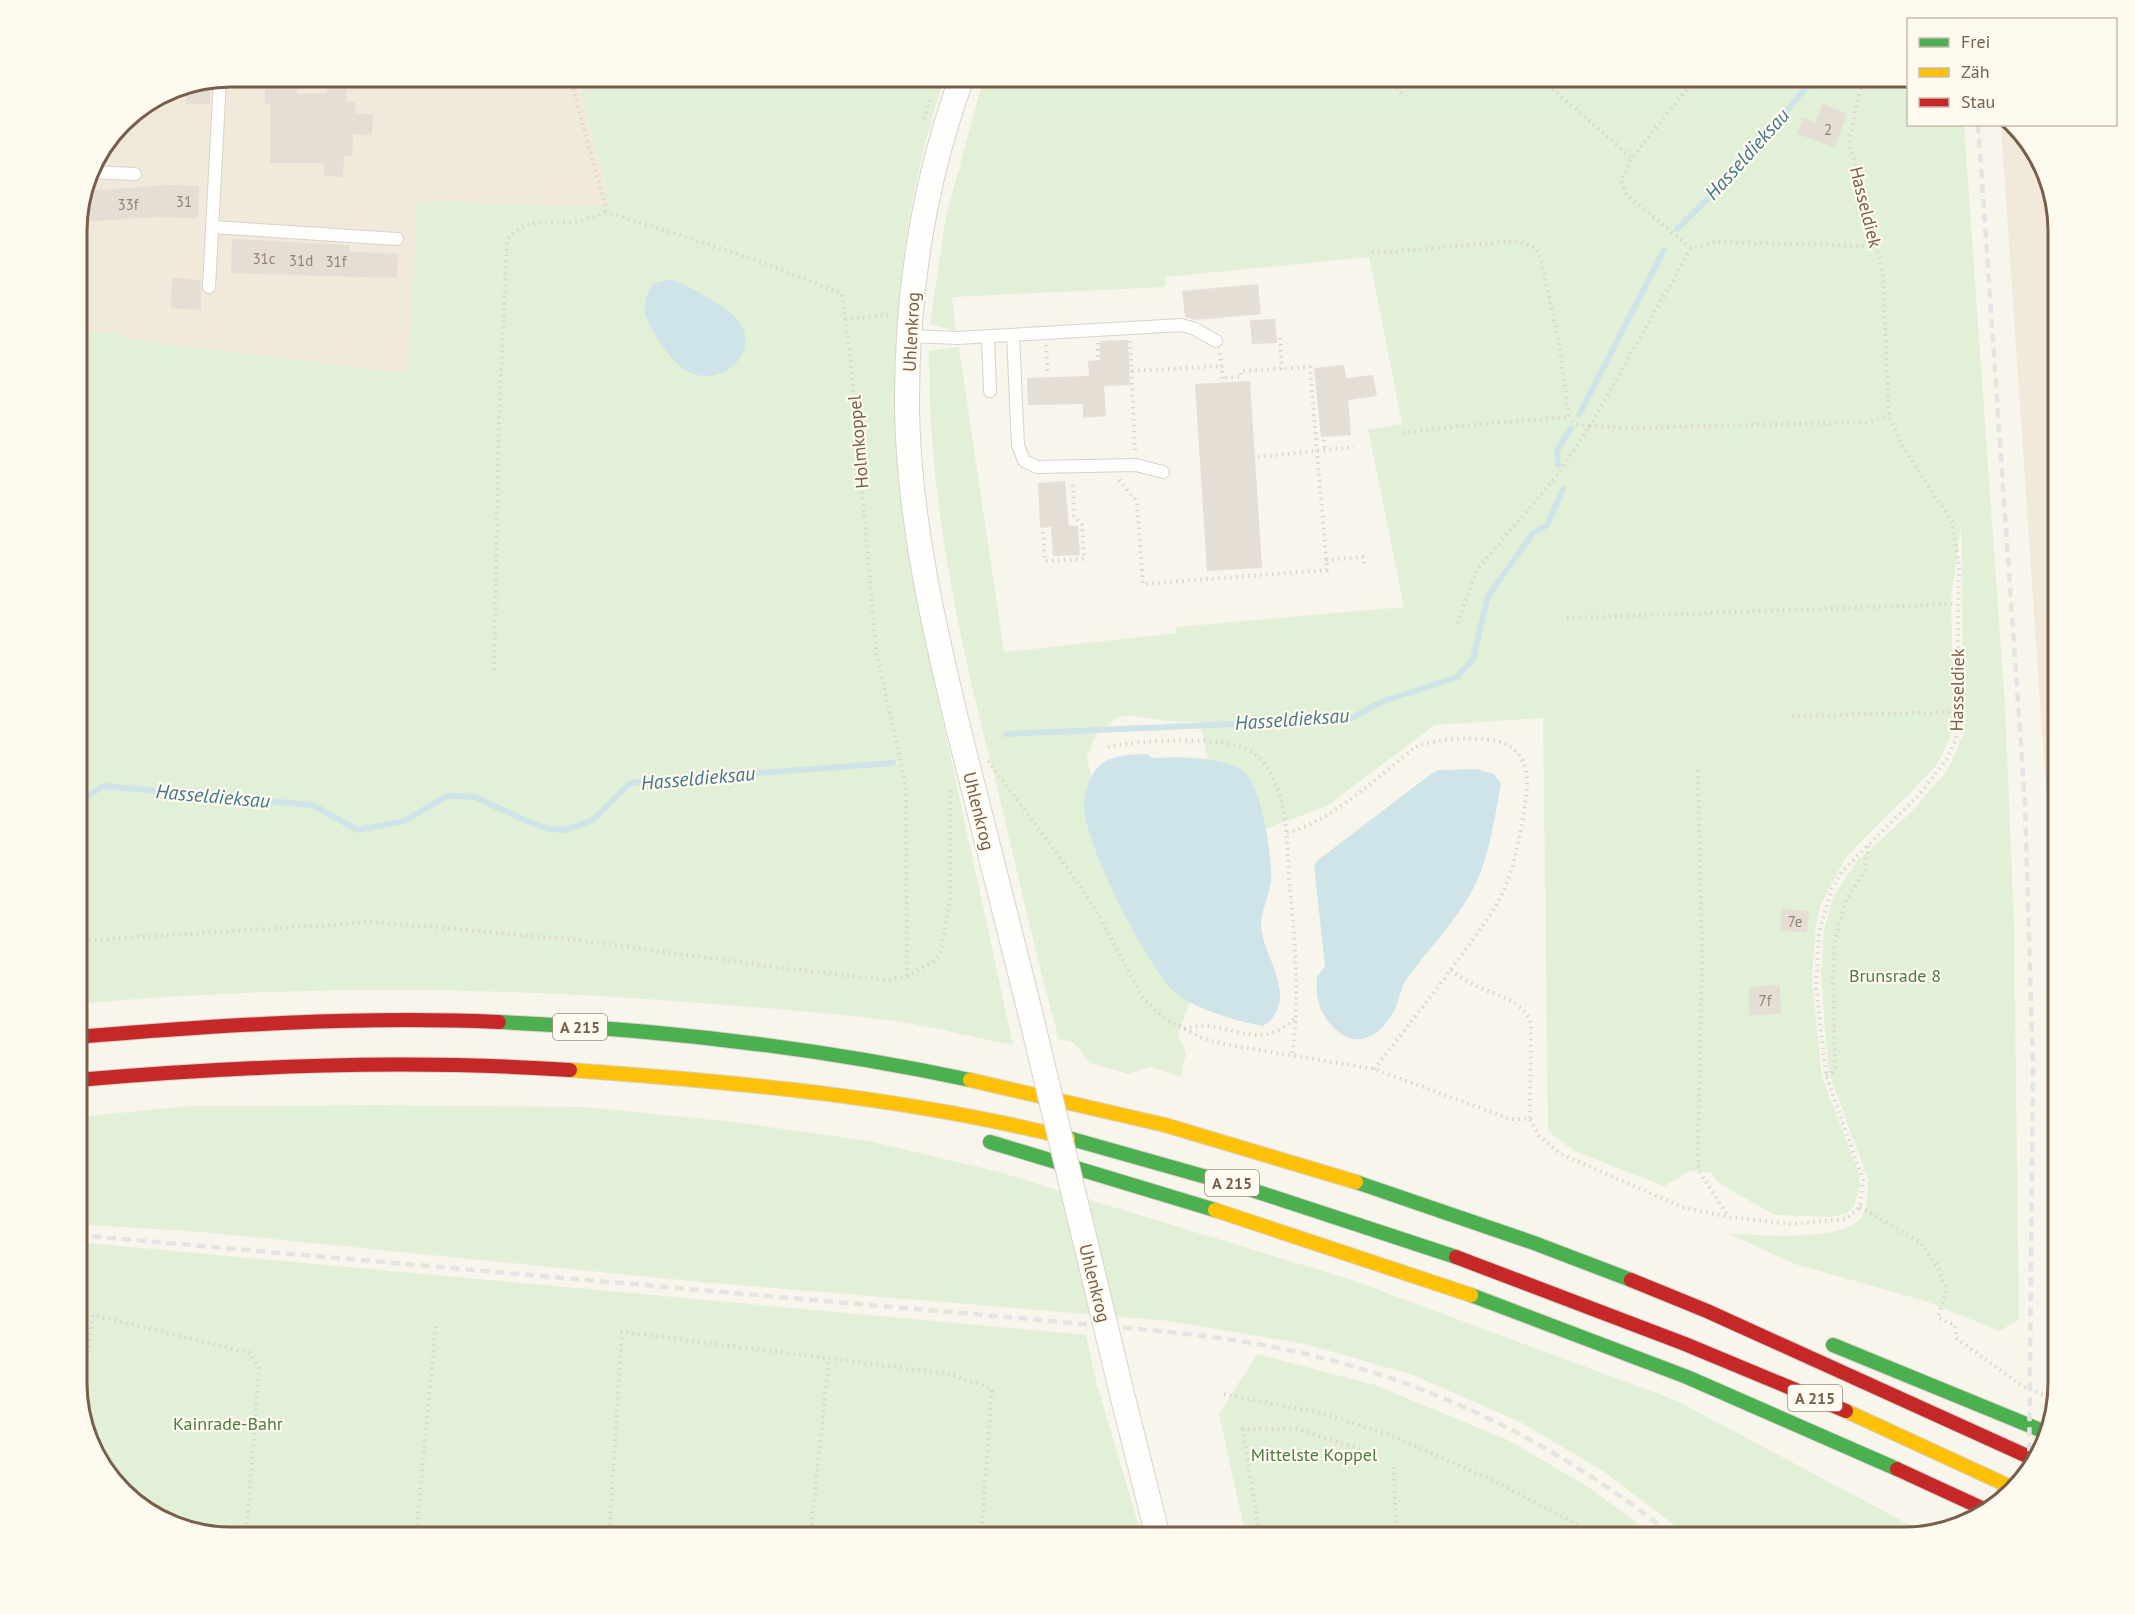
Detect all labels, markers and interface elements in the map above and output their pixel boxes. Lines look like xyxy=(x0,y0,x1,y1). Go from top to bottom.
legend xyxy=(1907,18,2117,126)
text: Frei xyxy=(1961,30,1990,53)
text: Zäh xyxy=(1961,60,1990,83)
text: Stau xyxy=(1961,90,1995,113)
water label: Hasseldieksau xyxy=(1699,103,1795,205)
house number: 2 xyxy=(1824,120,1832,139)
street label: Hasseldiek xyxy=(1845,164,1887,250)
house number: 31 xyxy=(176,192,192,211)
house number: 33f xyxy=(117,195,140,214)
house number: 31c xyxy=(252,249,276,268)
house number: 31d xyxy=(289,251,313,270)
house number: 31f xyxy=(325,252,348,271)
street label: Uhlenkrog xyxy=(897,292,925,372)
street label: Holmkoppel xyxy=(842,394,874,490)
street label: Hasseldiek xyxy=(1945,648,1969,732)
water label: Hasseldieksau xyxy=(1234,702,1350,736)
water label: Hasseldieksau xyxy=(640,760,756,796)
street label: Uhlenkrog xyxy=(958,769,1000,853)
water label: Hasseldieksau xyxy=(155,778,271,814)
house number: 7e xyxy=(1788,912,1802,931)
park label: Brunsrade 8 xyxy=(1849,964,1941,987)
house number: 7f xyxy=(1759,991,1773,1010)
road number: A 215 xyxy=(553,1014,607,1040)
road number: A 215 xyxy=(1205,1170,1259,1196)
street label: Uhlenkrog xyxy=(1074,1241,1116,1325)
road number: A 215 xyxy=(1788,1385,1842,1411)
park label: Kainrade-Bahr xyxy=(173,1412,283,1435)
park label: Mittelste Koppel xyxy=(1251,1443,1378,1466)

